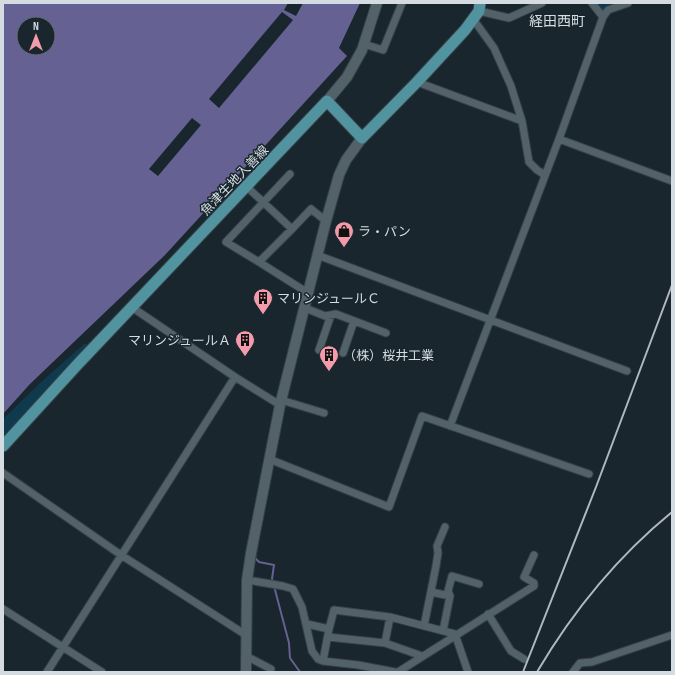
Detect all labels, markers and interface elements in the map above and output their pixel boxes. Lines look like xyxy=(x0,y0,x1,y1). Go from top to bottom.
district label: 経田西町 xyxy=(529,13,585,30)
north arrow xyxy=(16,16,56,56)
text: N xyxy=(33,20,39,33)
street label: 魚津生地入善線 xyxy=(197,142,272,219)
shop icon: ラ・パン xyxy=(333,220,355,248)
place label: ラ・パン xyxy=(358,224,411,240)
building icon: マリンジュールＣ xyxy=(252,287,274,315)
place label: マリンジュールＣ xyxy=(277,291,380,307)
building icon: マリンジュールＡ xyxy=(234,329,256,357)
place label: マリンジュールＡ xyxy=(128,333,231,349)
building icon: （株）桜井工業 xyxy=(318,344,340,372)
place label: （株）桜井工業 xyxy=(343,348,434,364)

